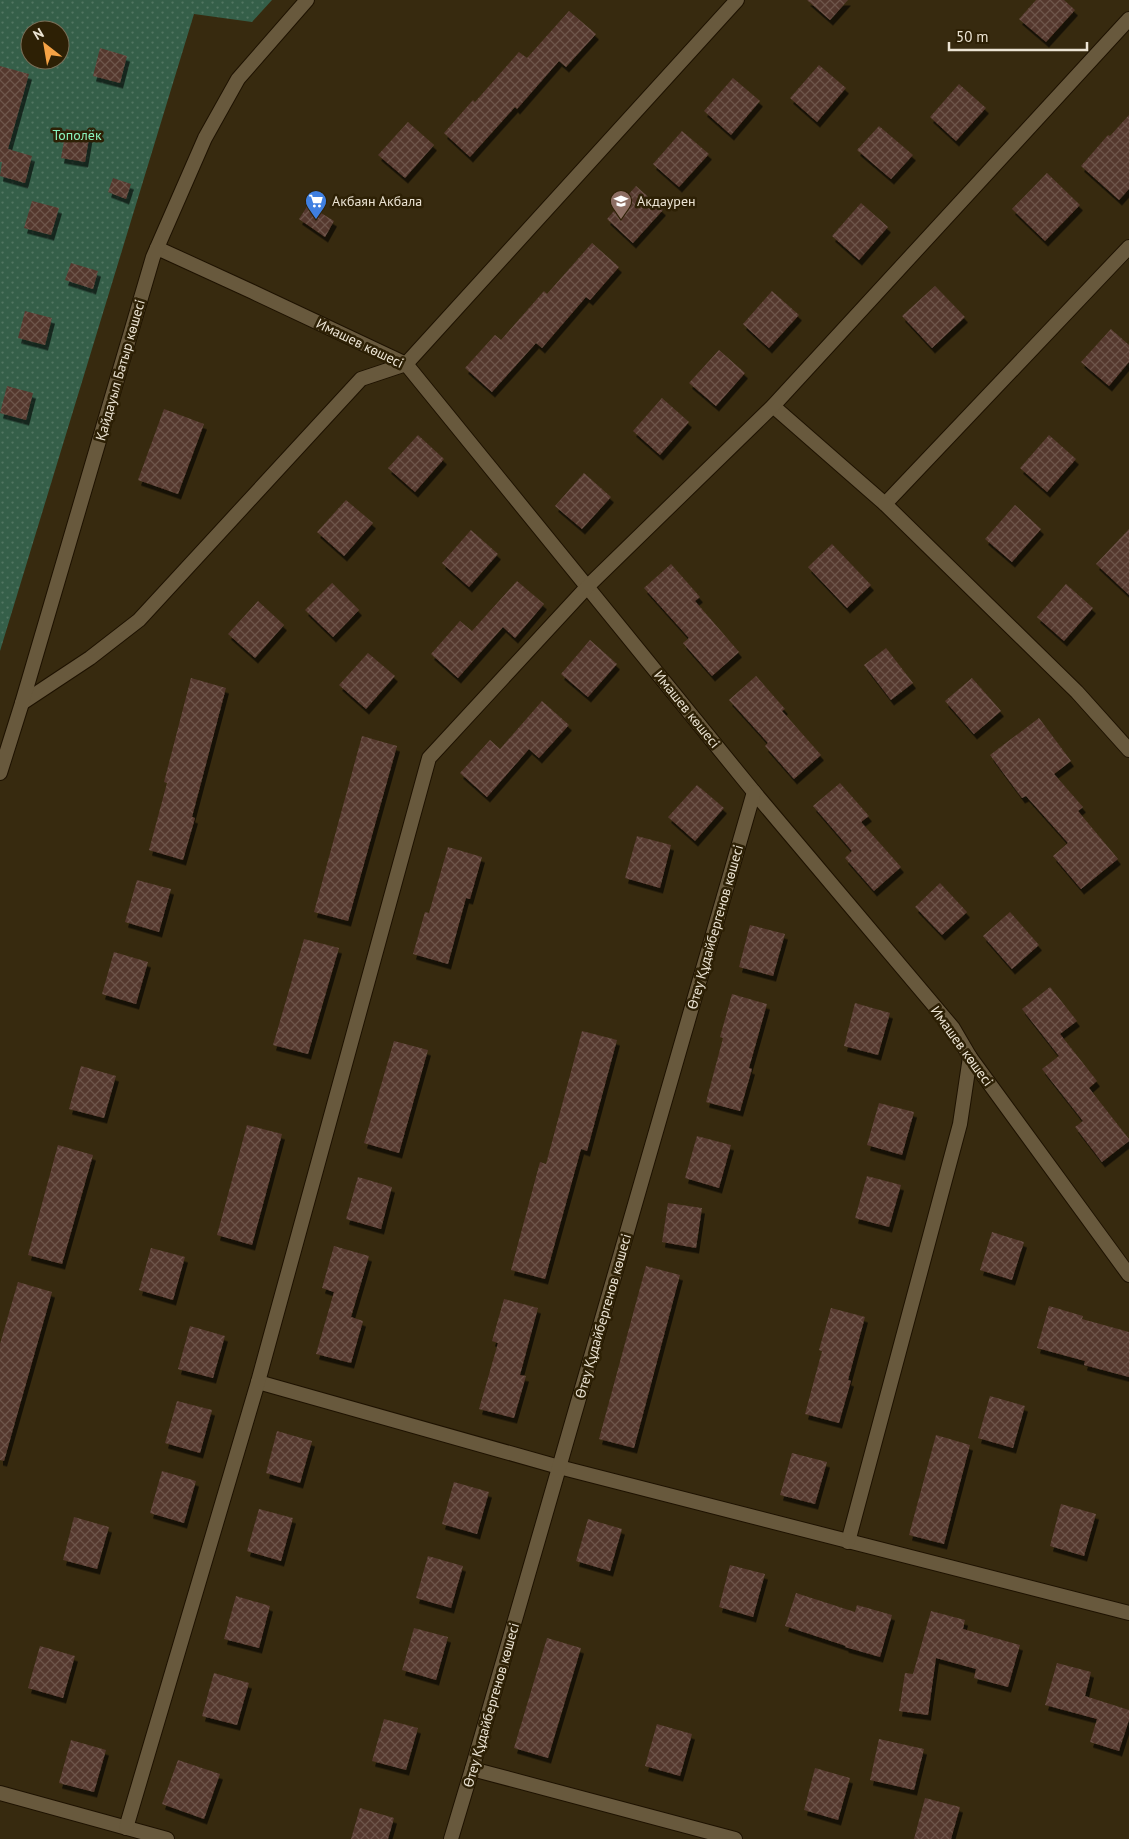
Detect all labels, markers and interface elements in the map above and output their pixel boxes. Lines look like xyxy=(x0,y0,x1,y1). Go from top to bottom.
north arrow xyxy=(20,20,70,70)
scale bar xyxy=(949,20,1086,52)
text: N xyxy=(30,24,47,44)
text: 50 m xyxy=(956,27,989,46)
park label: Тополёк xyxy=(52,126,102,144)
supermarket icon: Акбаян Акбала xyxy=(304,189,328,220)
school or university icon: Акдаурен xyxy=(609,189,633,220)
place label: Акбаян Акбала xyxy=(332,192,422,210)
place label: Акдаурен xyxy=(637,192,696,210)
street label: Қайдауыл Батыр көшесі xyxy=(91,297,149,443)
street label: Имашев көшесі xyxy=(313,314,407,372)
street label: Имашев көшесі xyxy=(650,666,724,752)
street label: Өтеу Құдайбергенов көшесі xyxy=(683,843,747,1011)
street label: Имашев көшесі xyxy=(927,1002,997,1090)
street label: Өтеу Құдайбергенов көшесі xyxy=(571,1232,635,1400)
street label: Өтеу Құдайбергенов көшесі xyxy=(459,1621,523,1789)

